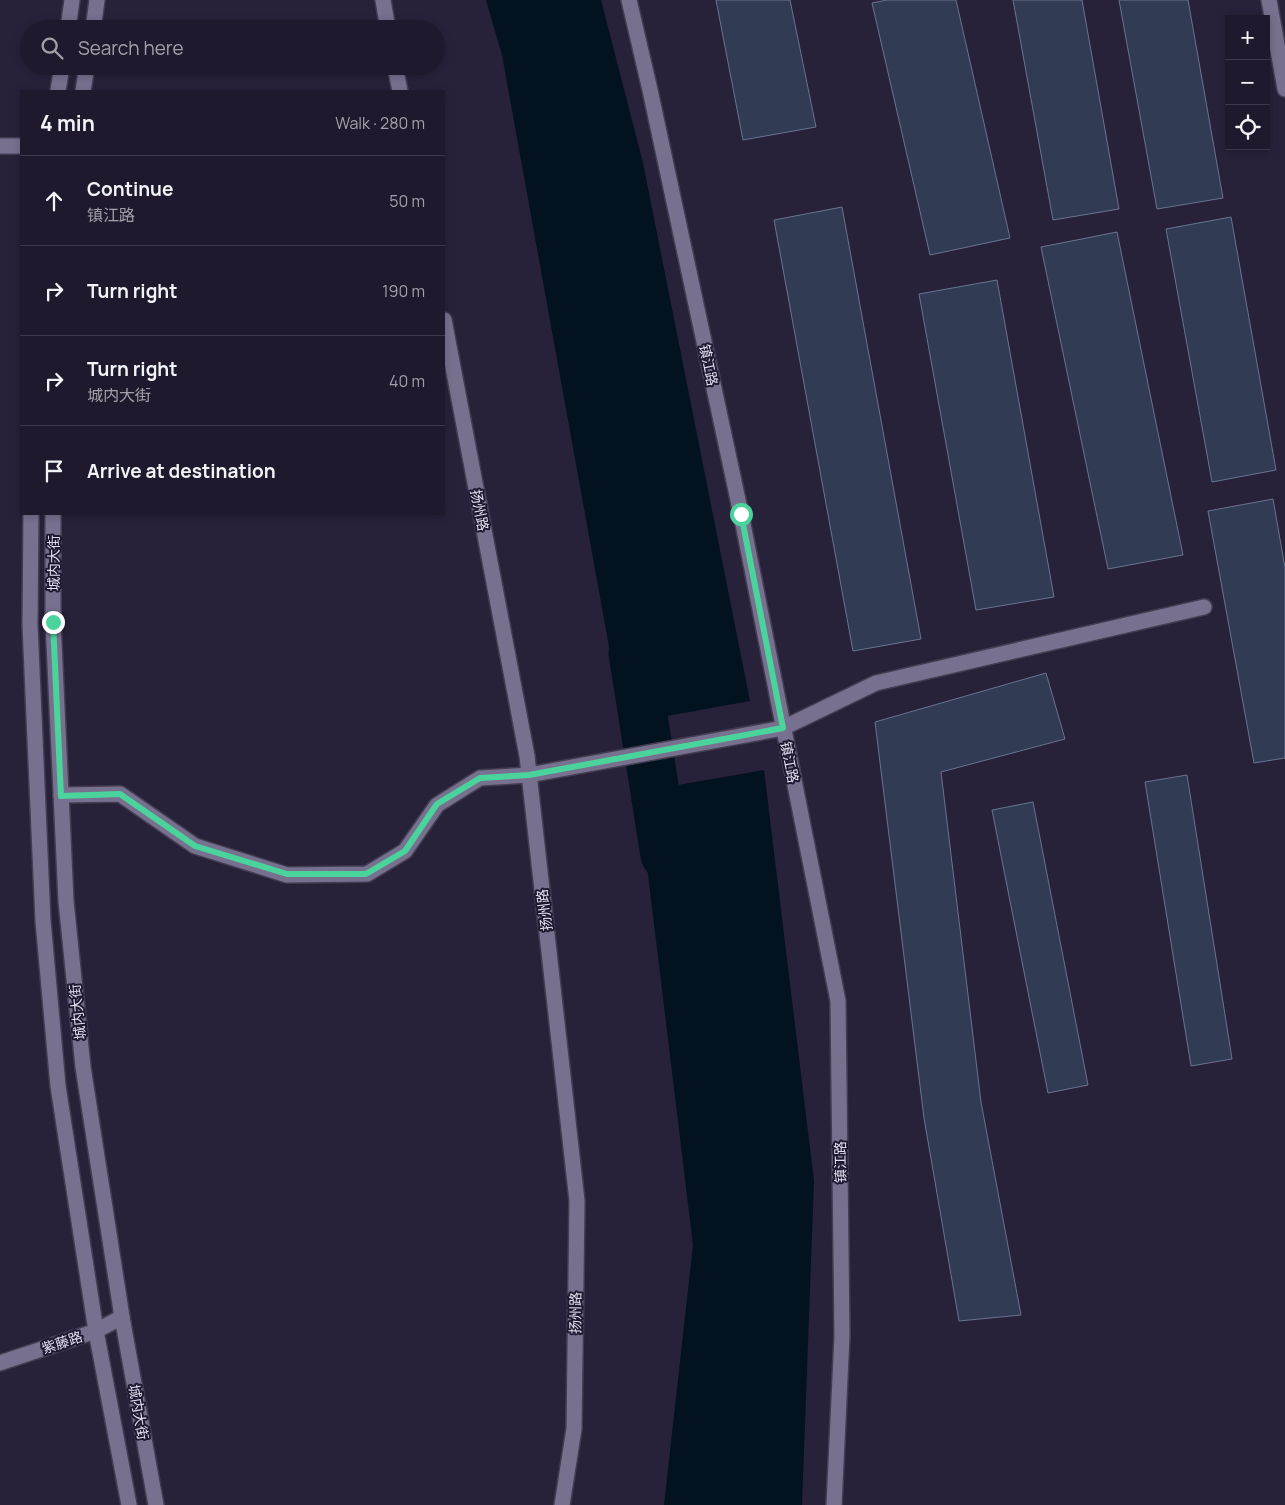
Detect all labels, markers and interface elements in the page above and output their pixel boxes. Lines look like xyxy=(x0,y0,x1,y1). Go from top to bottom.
map controls xyxy=(1225,15,1270,150)
button: + xyxy=(1225,15,1270,60)
search box xyxy=(20,20,445,75)
icon: search xyxy=(38,34,66,62)
text: Search here xyxy=(78,35,184,61)
button: − xyxy=(1225,60,1270,105)
button: locate xyxy=(1225,105,1270,150)
text: 4 min xyxy=(40,109,95,137)
text: Walk · 280 m xyxy=(335,112,425,134)
text: Continue xyxy=(87,176,173,202)
icon: ahead xyxy=(40,187,68,215)
text: 50 m xyxy=(389,190,425,212)
text: 镇江路 xyxy=(87,204,135,226)
icon: right xyxy=(40,277,68,305)
text: Turn right xyxy=(87,278,177,304)
text: 190 m xyxy=(382,280,425,302)
street label: 镇江路 xyxy=(695,342,723,388)
text: Turn right xyxy=(87,356,177,382)
icon: right xyxy=(40,367,68,395)
text: 40 m xyxy=(389,370,425,392)
text: 城内大街 xyxy=(87,384,151,406)
icon: arrive xyxy=(40,457,68,485)
text: Arrive at destination xyxy=(87,458,276,484)
street label: 扬州路 xyxy=(467,488,493,532)
route start xyxy=(730,503,753,526)
street label: 城内大街 xyxy=(44,535,63,591)
route end xyxy=(42,611,65,634)
street label: 镇江路 xyxy=(777,740,803,784)
street label: 扬州路 xyxy=(532,888,556,932)
street label: 城内大街 xyxy=(65,983,89,1041)
street label: 镇江路 xyxy=(830,1141,850,1183)
street label: 扬州路 xyxy=(565,1292,585,1334)
street label: 紫藤路 xyxy=(39,1326,85,1358)
street label: 城内大街 xyxy=(125,1383,153,1441)

